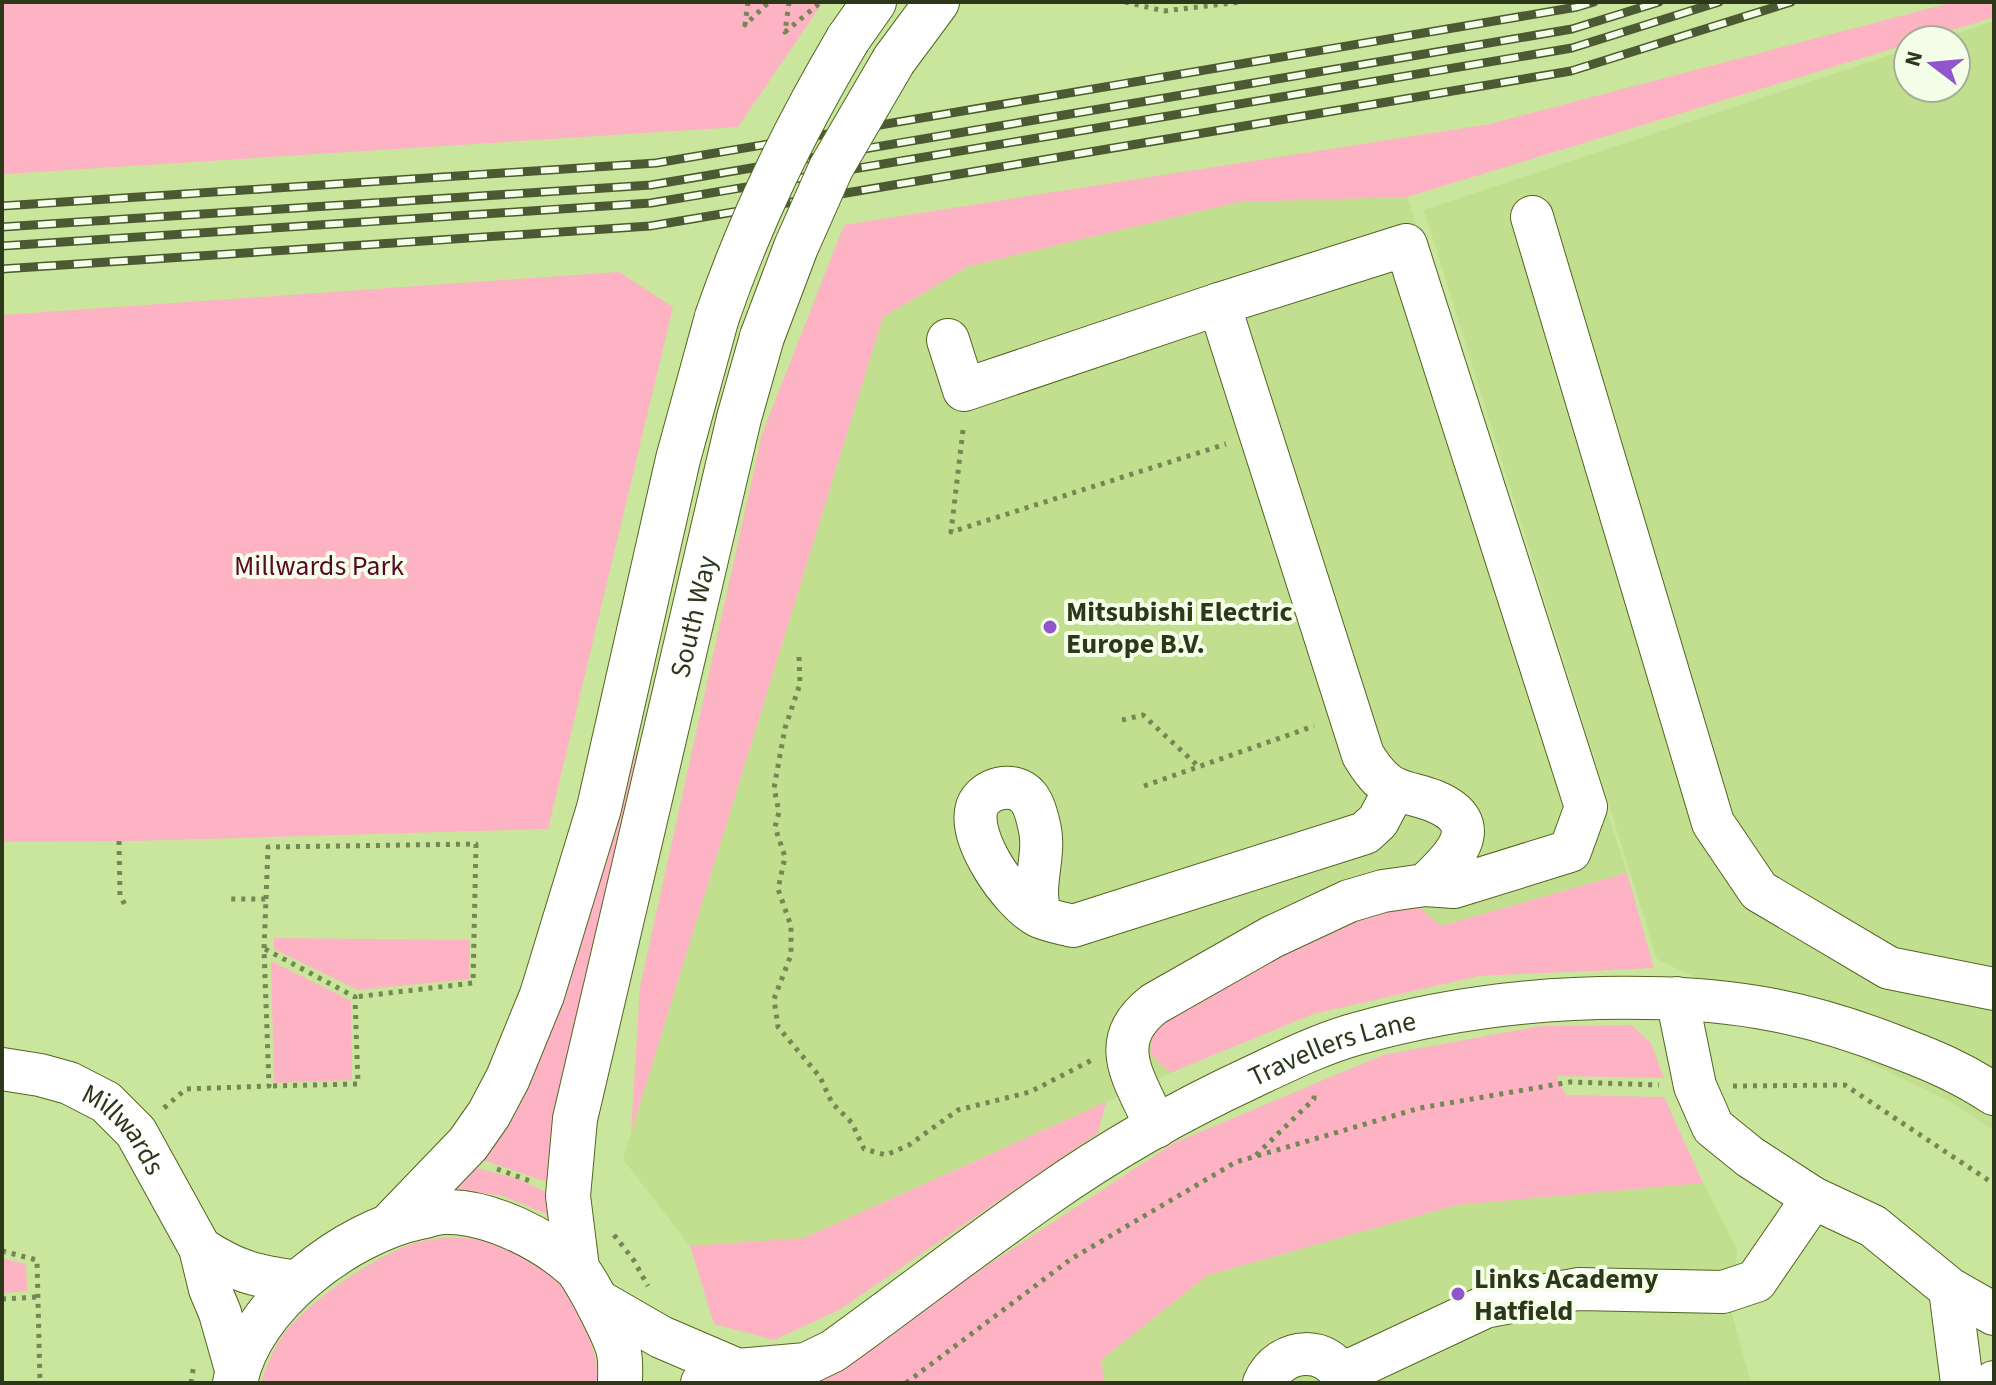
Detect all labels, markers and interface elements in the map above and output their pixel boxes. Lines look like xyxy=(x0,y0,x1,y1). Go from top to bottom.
north arrow xyxy=(1892,24,1972,104)
text: N xyxy=(1896,47,1931,70)
park label: Millwards Park xyxy=(234,546,404,586)
street label: South Way xyxy=(660,552,727,682)
place label: Mitsubishi Electric Europe B.V. xyxy=(1066,592,1293,664)
marker: Mitsubishi Electric Europe B.V. xyxy=(1041,618,1059,636)
street label: Travellers Lane xyxy=(1242,1001,1420,1097)
street label: Millwards xyxy=(75,1074,175,1182)
place label: Links Academy Hatfield xyxy=(1474,1259,1659,1331)
marker: Links Academy Hatfield xyxy=(1449,1285,1467,1303)

